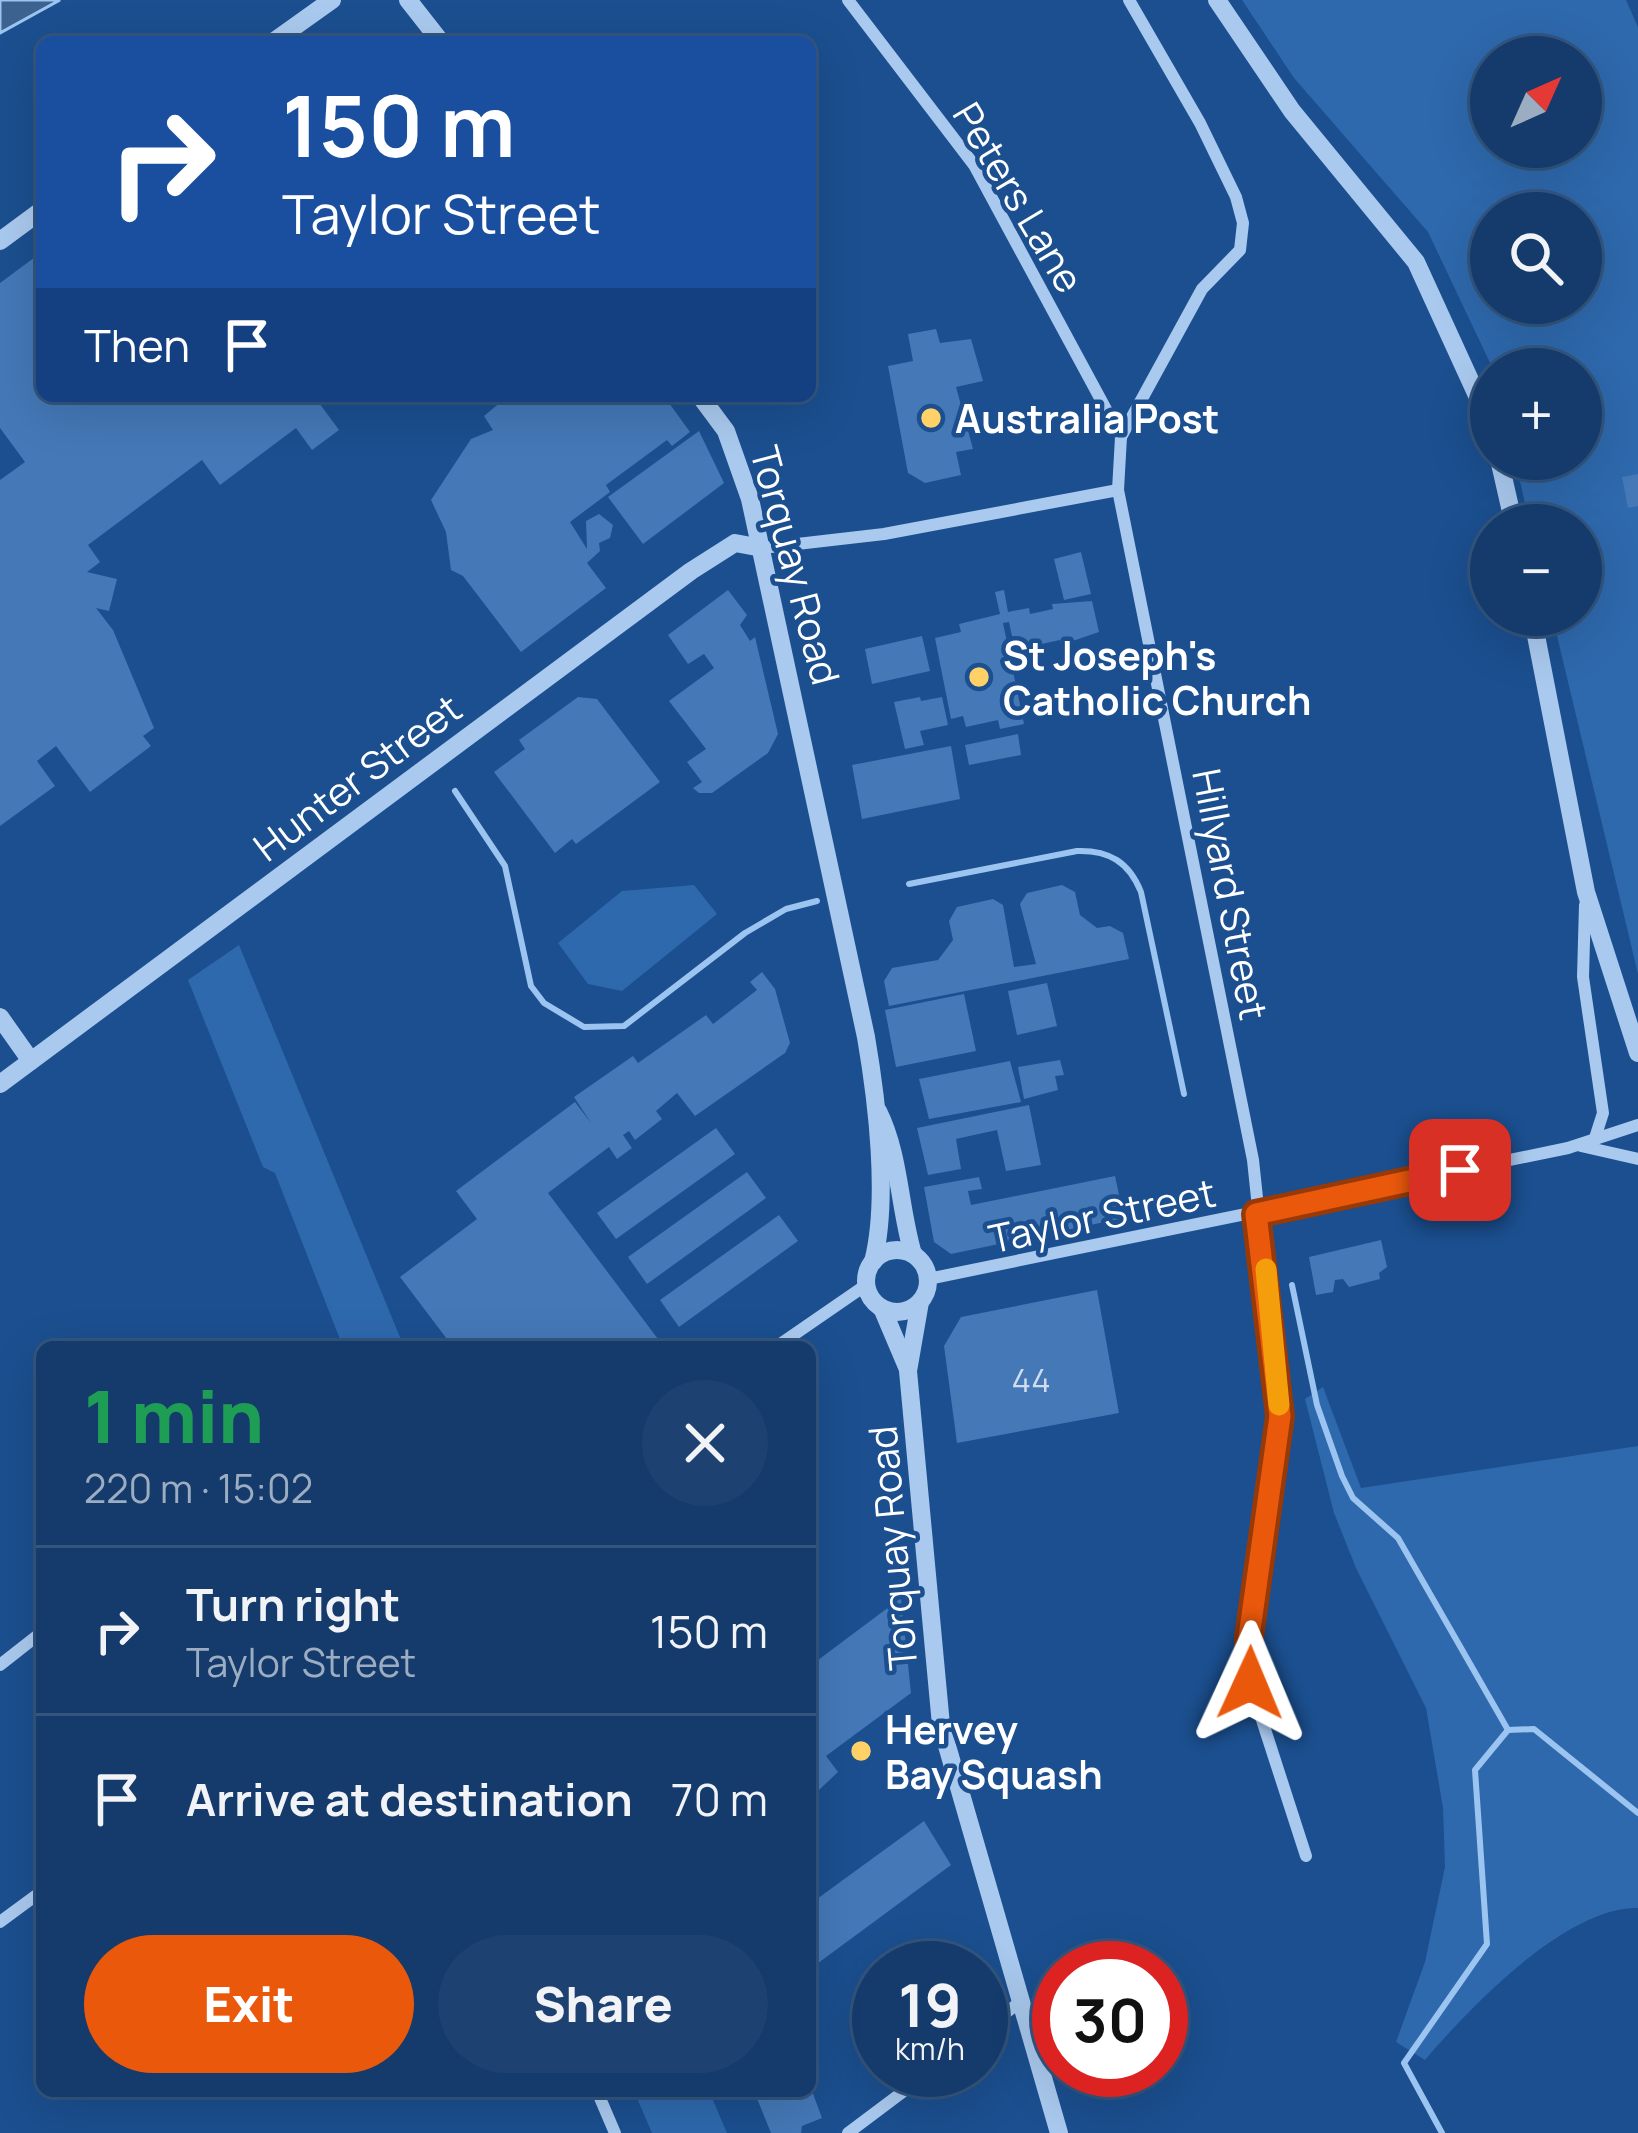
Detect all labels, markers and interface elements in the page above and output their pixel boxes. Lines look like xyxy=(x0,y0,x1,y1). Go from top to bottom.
north arrow xyxy=(1470,36,1602,168)
map controls xyxy=(1470,36,1602,636)
text: 150 m xyxy=(282,67,516,182)
icon: right xyxy=(84,84,240,240)
street label: Peters Lane xyxy=(941,92,1097,302)
text: Taylor Street xyxy=(282,176,601,250)
button: search xyxy=(1470,192,1602,324)
icon: arrive xyxy=(214,312,280,378)
text: Then xyxy=(84,314,190,376)
button: + xyxy=(1470,348,1602,480)
place label: Australia Post xyxy=(955,391,1219,445)
marker: Australia Post xyxy=(918,405,944,431)
street label: Torquay Road xyxy=(738,440,854,690)
button: − xyxy=(1470,504,1602,636)
place label: St Joseph's Catholic Church xyxy=(1003,628,1311,727)
marker: St Joseph's Catholic Church xyxy=(966,664,992,690)
street label: Hunter Street xyxy=(242,681,472,873)
street label: Hillyard Street xyxy=(1180,764,1282,1024)
pin xyxy=(1409,1119,1511,1221)
icon: arrive xyxy=(1427,1137,1493,1203)
street label: Taylor Street xyxy=(984,1165,1220,1265)
house number: 44 xyxy=(1011,1357,1051,1402)
text: 1 min xyxy=(84,1366,264,1465)
button: close xyxy=(642,1380,768,1506)
street label: Torquay Road xyxy=(854,1424,930,1672)
text: 220 m · 15:02 xyxy=(84,1461,313,1515)
text: Turn right xyxy=(186,1573,400,1635)
icon: right xyxy=(84,1598,150,1664)
text: 150 m xyxy=(650,1600,768,1662)
position arrow xyxy=(1187,1620,1313,1746)
text: Taylor Street xyxy=(186,1635,416,1689)
place label: Hervey Bay Squash xyxy=(885,1702,1103,1801)
marker: Hervey Bay Squash xyxy=(848,1738,874,1764)
icon: arrive xyxy=(84,1766,150,1832)
text: Arrive at destination xyxy=(186,1768,633,1830)
text: 70 m xyxy=(671,1768,768,1830)
button: Exit xyxy=(84,1935,414,2073)
button: Share xyxy=(438,1935,768,2073)
speed limit sign: 30 xyxy=(1032,1941,1188,2097)
text: 19 xyxy=(898,1963,962,2045)
text: km/h xyxy=(895,2028,965,2069)

